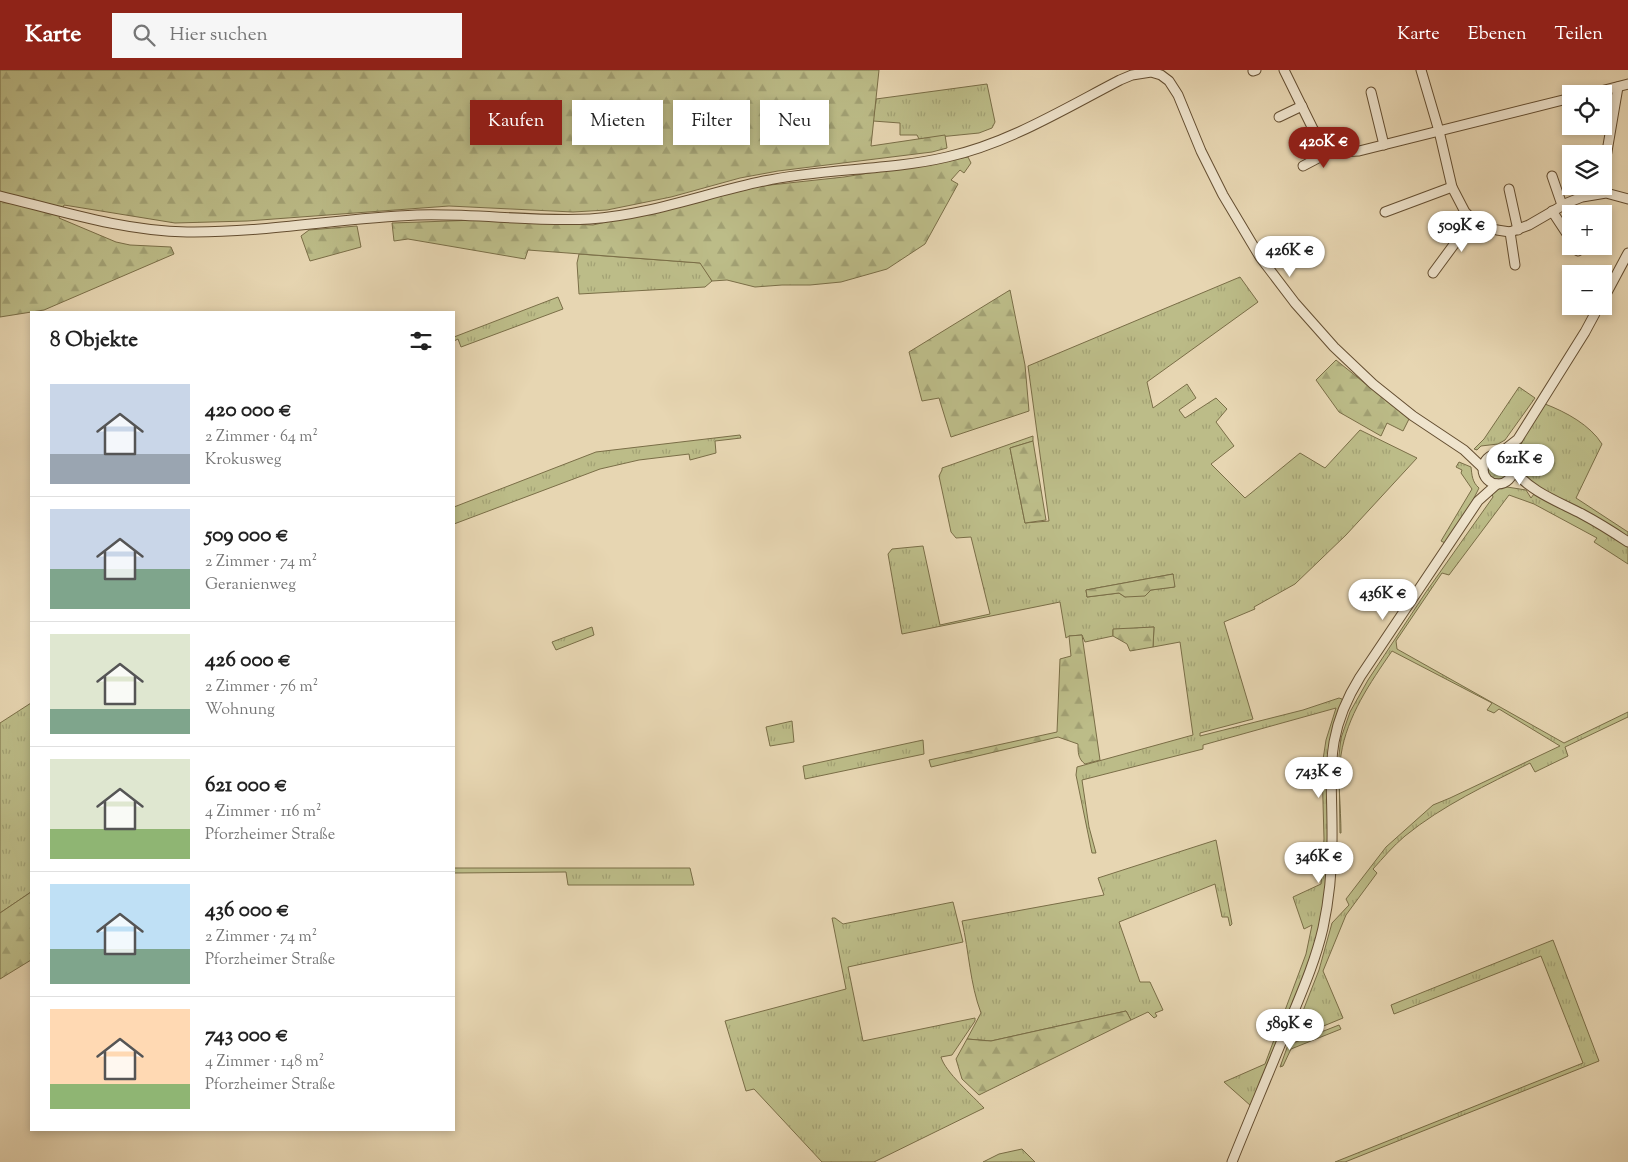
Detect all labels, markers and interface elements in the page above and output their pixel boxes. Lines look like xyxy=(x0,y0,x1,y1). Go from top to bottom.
search box xyxy=(112,13,462,58)
text: Karte xyxy=(25,18,82,52)
icon: search xyxy=(130,21,158,49)
text: Hier suchen xyxy=(170,22,268,49)
text: Karte xyxy=(1397,22,1440,48)
text: Ebenen xyxy=(1468,22,1527,48)
text: Teilen xyxy=(1555,22,1603,48)
map controls xyxy=(1562,85,1612,315)
button: locate xyxy=(1562,85,1612,135)
chip: Kaufen xyxy=(470,100,562,145)
chip: Mieten xyxy=(572,100,663,145)
chip: Filter xyxy=(673,100,750,145)
chip: Neu xyxy=(760,100,829,145)
pin: 420K € xyxy=(1283,126,1365,169)
text: 420K € xyxy=(1300,131,1348,154)
button: layers xyxy=(1562,145,1612,195)
button: + xyxy=(1562,205,1612,255)
pin: 509K € xyxy=(1421,210,1503,253)
text: 509K € xyxy=(1439,215,1485,238)
pin: 426K € xyxy=(1249,236,1331,278)
text: 426K € xyxy=(1266,240,1314,263)
button: − xyxy=(1562,265,1612,315)
text: 8 Objekte xyxy=(50,326,138,356)
icon: filters xyxy=(407,327,435,355)
text: 420 000 € xyxy=(205,396,292,426)
icon: home xyxy=(90,404,150,464)
text: 2 Zimmer · 64 m² xyxy=(205,426,318,449)
pin: 621K € xyxy=(1479,444,1561,486)
text: 621K € xyxy=(1497,448,1543,471)
text: Krokusweg xyxy=(205,449,282,472)
text: 509 000 € xyxy=(205,521,289,551)
icon: home xyxy=(90,529,150,589)
text: 2 Zimmer · 74 m² xyxy=(205,551,317,574)
text: Geranienweg xyxy=(205,574,296,597)
pin: 436K € xyxy=(1342,578,1424,621)
text: 436K € xyxy=(1359,583,1407,606)
text: 426 000 € xyxy=(205,646,291,676)
icon: home xyxy=(90,654,150,714)
text: 2 Zimmer · 76 m² xyxy=(205,676,318,699)
text: Wohnung xyxy=(205,699,275,722)
pin: 743K € xyxy=(1278,756,1360,799)
text: 743K € xyxy=(1296,761,1342,784)
text: 621 000 € xyxy=(205,771,287,801)
icon: home xyxy=(90,779,150,839)
text: 4 Zimmer · 116 m² xyxy=(205,801,322,824)
text: Pforzheimer Straße xyxy=(205,824,335,847)
pin: 346K € xyxy=(1278,842,1360,884)
text: 346K € xyxy=(1295,846,1343,869)
text: 436 000 € xyxy=(205,896,289,926)
icon: home xyxy=(90,904,150,964)
text: 2 Zimmer · 74 m² xyxy=(205,926,317,949)
text: Pforzheimer Straße xyxy=(205,949,335,972)
pin: 589K € xyxy=(1249,1008,1331,1051)
text: 589K € xyxy=(1267,1013,1313,1036)
text: 743 000 € xyxy=(205,1021,288,1051)
icon: home xyxy=(90,1029,150,1089)
text: 4 Zimmer · 148 m² xyxy=(205,1051,324,1074)
text: Pforzheimer Straße xyxy=(205,1074,335,1097)

